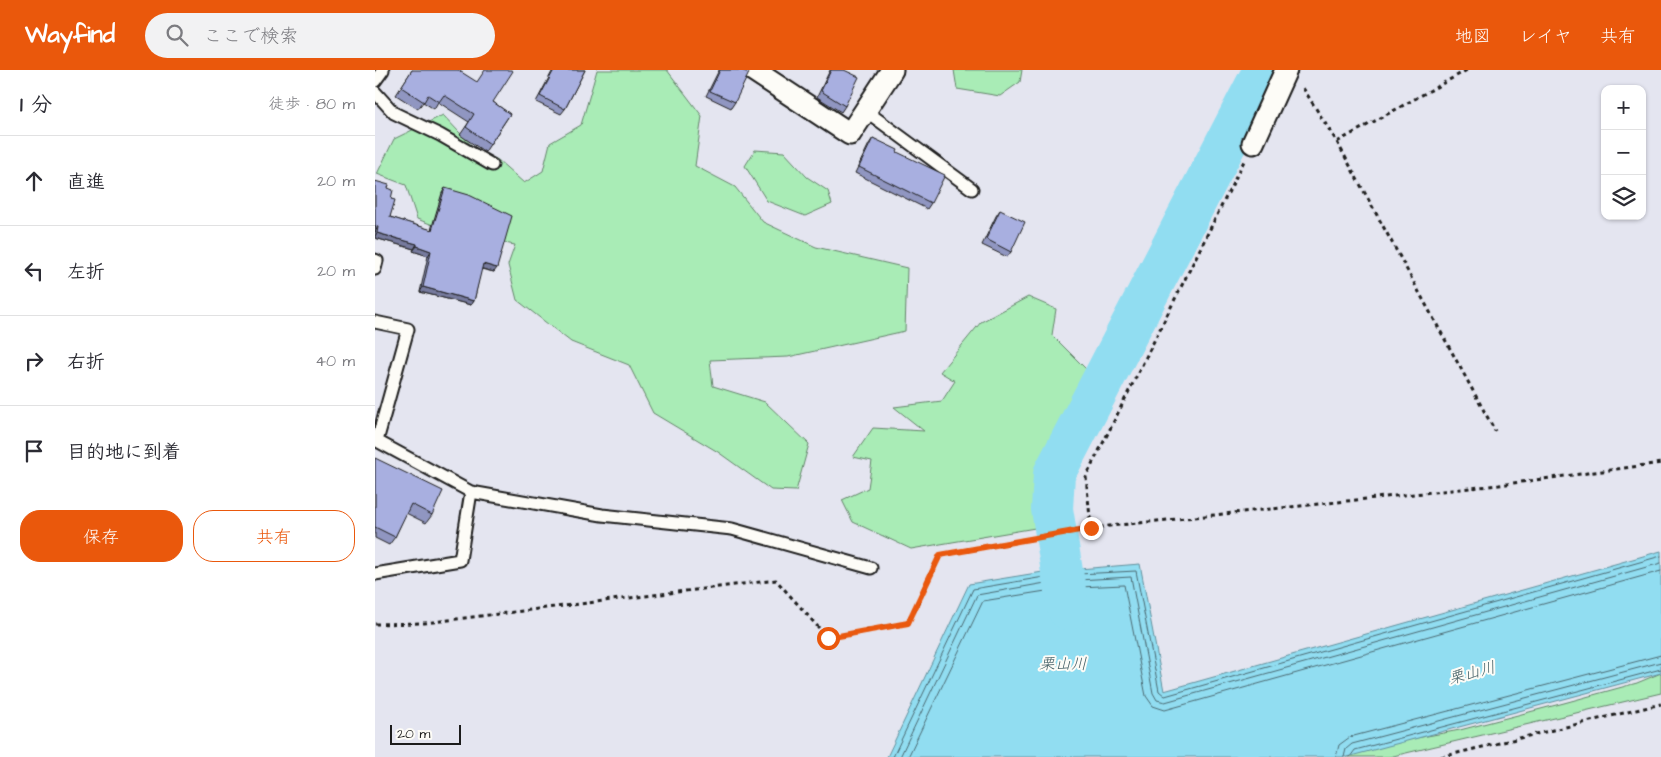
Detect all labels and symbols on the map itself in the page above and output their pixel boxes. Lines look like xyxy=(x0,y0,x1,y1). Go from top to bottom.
route end xyxy=(1080,517,1103,540)
route start xyxy=(817,627,840,650)
water label: 栗山川 xyxy=(1039,653,1087,675)
water label: 栗山川 xyxy=(1446,656,1498,690)
scale bar xyxy=(390,722,461,745)

